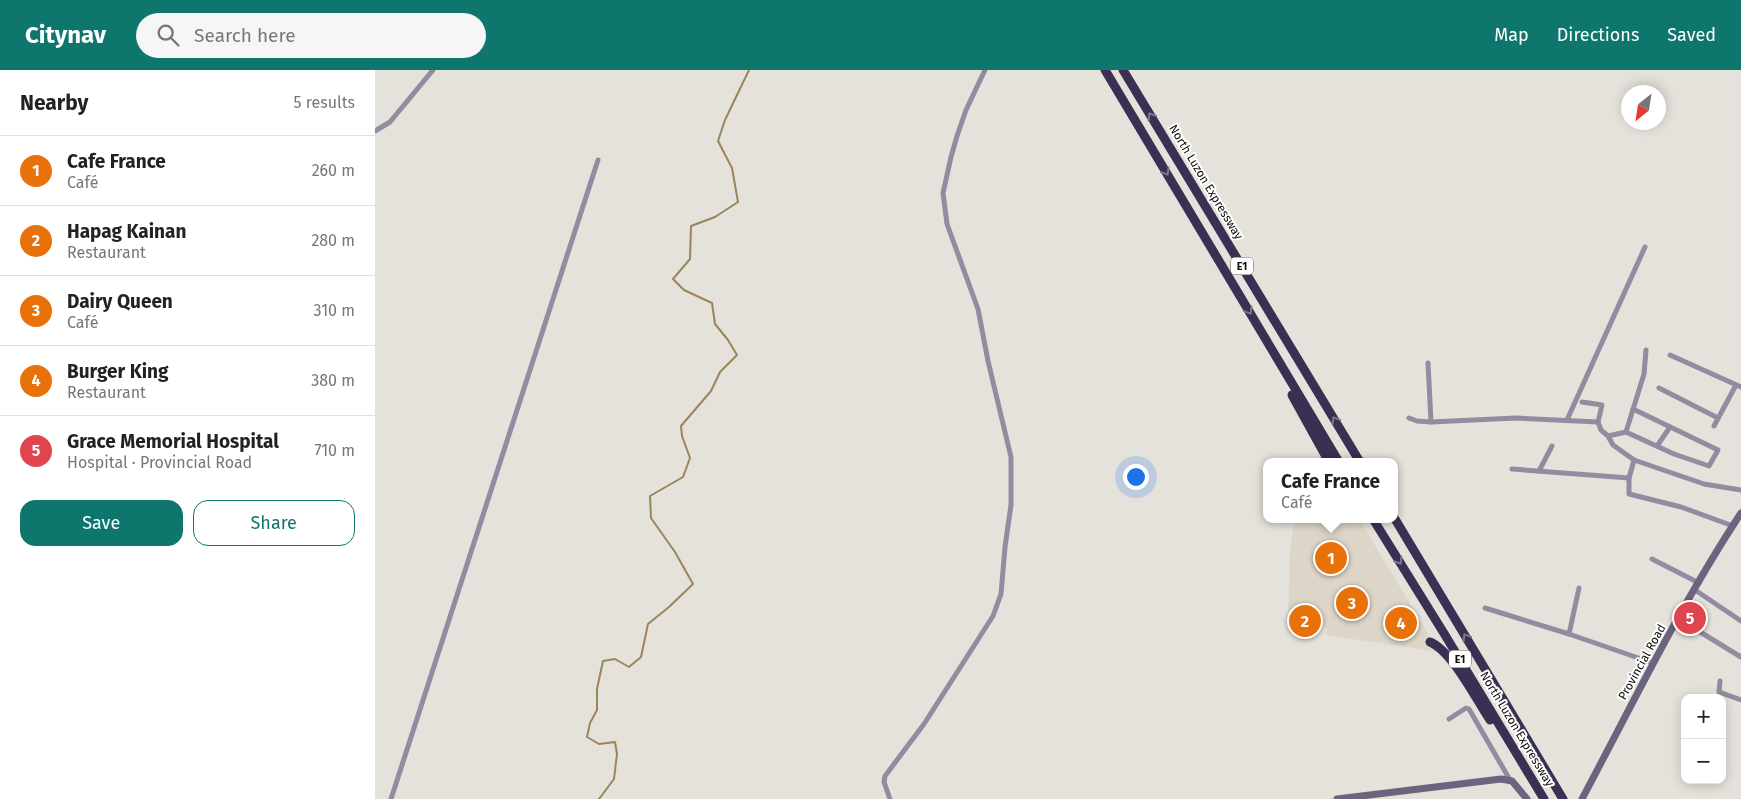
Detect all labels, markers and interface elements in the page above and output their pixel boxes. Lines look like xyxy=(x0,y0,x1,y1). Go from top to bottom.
search box xyxy=(136,13,486,58)
text: Citynav xyxy=(25,21,106,49)
icon: search xyxy=(154,21,182,49)
text: Search here xyxy=(194,24,296,47)
text: Map xyxy=(1494,24,1529,46)
text: Directions xyxy=(1557,24,1639,46)
text: Saved xyxy=(1667,24,1716,46)
north arrow xyxy=(1621,85,1666,130)
text: Nearby xyxy=(20,90,88,116)
text: 5 results xyxy=(294,93,355,112)
one-way arrow xyxy=(1148,113,1158,122)
street label: North Luzon Expressway xyxy=(1166,122,1246,242)
text: Cafe France xyxy=(67,150,166,173)
text: 1 xyxy=(32,161,40,180)
text: 260 m xyxy=(312,161,355,180)
one-way arrow xyxy=(1160,166,1170,175)
text: Café xyxy=(67,173,98,192)
text: Hapag Kainan xyxy=(67,220,186,243)
text: 2 xyxy=(32,231,40,250)
text: 280 m xyxy=(311,231,355,250)
text: Restaurant xyxy=(67,243,146,262)
road number: E1 xyxy=(1231,258,1253,275)
text: Dairy Queen xyxy=(67,290,173,313)
text: 3 xyxy=(32,301,40,320)
text: 310 m xyxy=(314,301,355,320)
one-way arrow xyxy=(1243,306,1253,315)
text: Café xyxy=(67,313,98,332)
text: Burger King xyxy=(67,360,168,383)
text: 4 xyxy=(31,371,41,390)
text: 380 m xyxy=(311,371,355,390)
text: Restaurant xyxy=(67,383,146,402)
one-way arrow xyxy=(1332,416,1342,425)
text: Grace Memorial Hospital xyxy=(67,430,279,453)
text: 5 xyxy=(32,441,40,460)
text: 710 m xyxy=(314,441,355,460)
text: Hospital · Provincial Road xyxy=(67,453,252,472)
popup xyxy=(1263,458,1398,523)
your location xyxy=(1123,464,1149,490)
text: Cafe France xyxy=(1281,470,1380,493)
text: Café xyxy=(1281,493,1313,512)
button: Save xyxy=(20,500,183,546)
button: Share xyxy=(193,500,355,546)
pin: 1 xyxy=(1315,539,1347,577)
one-way arrow xyxy=(1393,555,1402,564)
pin: 3 xyxy=(1336,584,1368,622)
pin: 5 xyxy=(1674,599,1706,637)
pin: 2 xyxy=(1289,602,1321,640)
pin: 4 xyxy=(1385,604,1417,642)
street label: Provincial Road xyxy=(1615,622,1669,702)
one-way arrow xyxy=(1462,633,1472,642)
road number: E1 xyxy=(1449,650,1471,668)
street label: North Luzon Expressway xyxy=(1477,669,1557,789)
map controls xyxy=(1681,694,1726,784)
button: + xyxy=(1681,694,1726,739)
button: − xyxy=(1681,739,1726,784)

